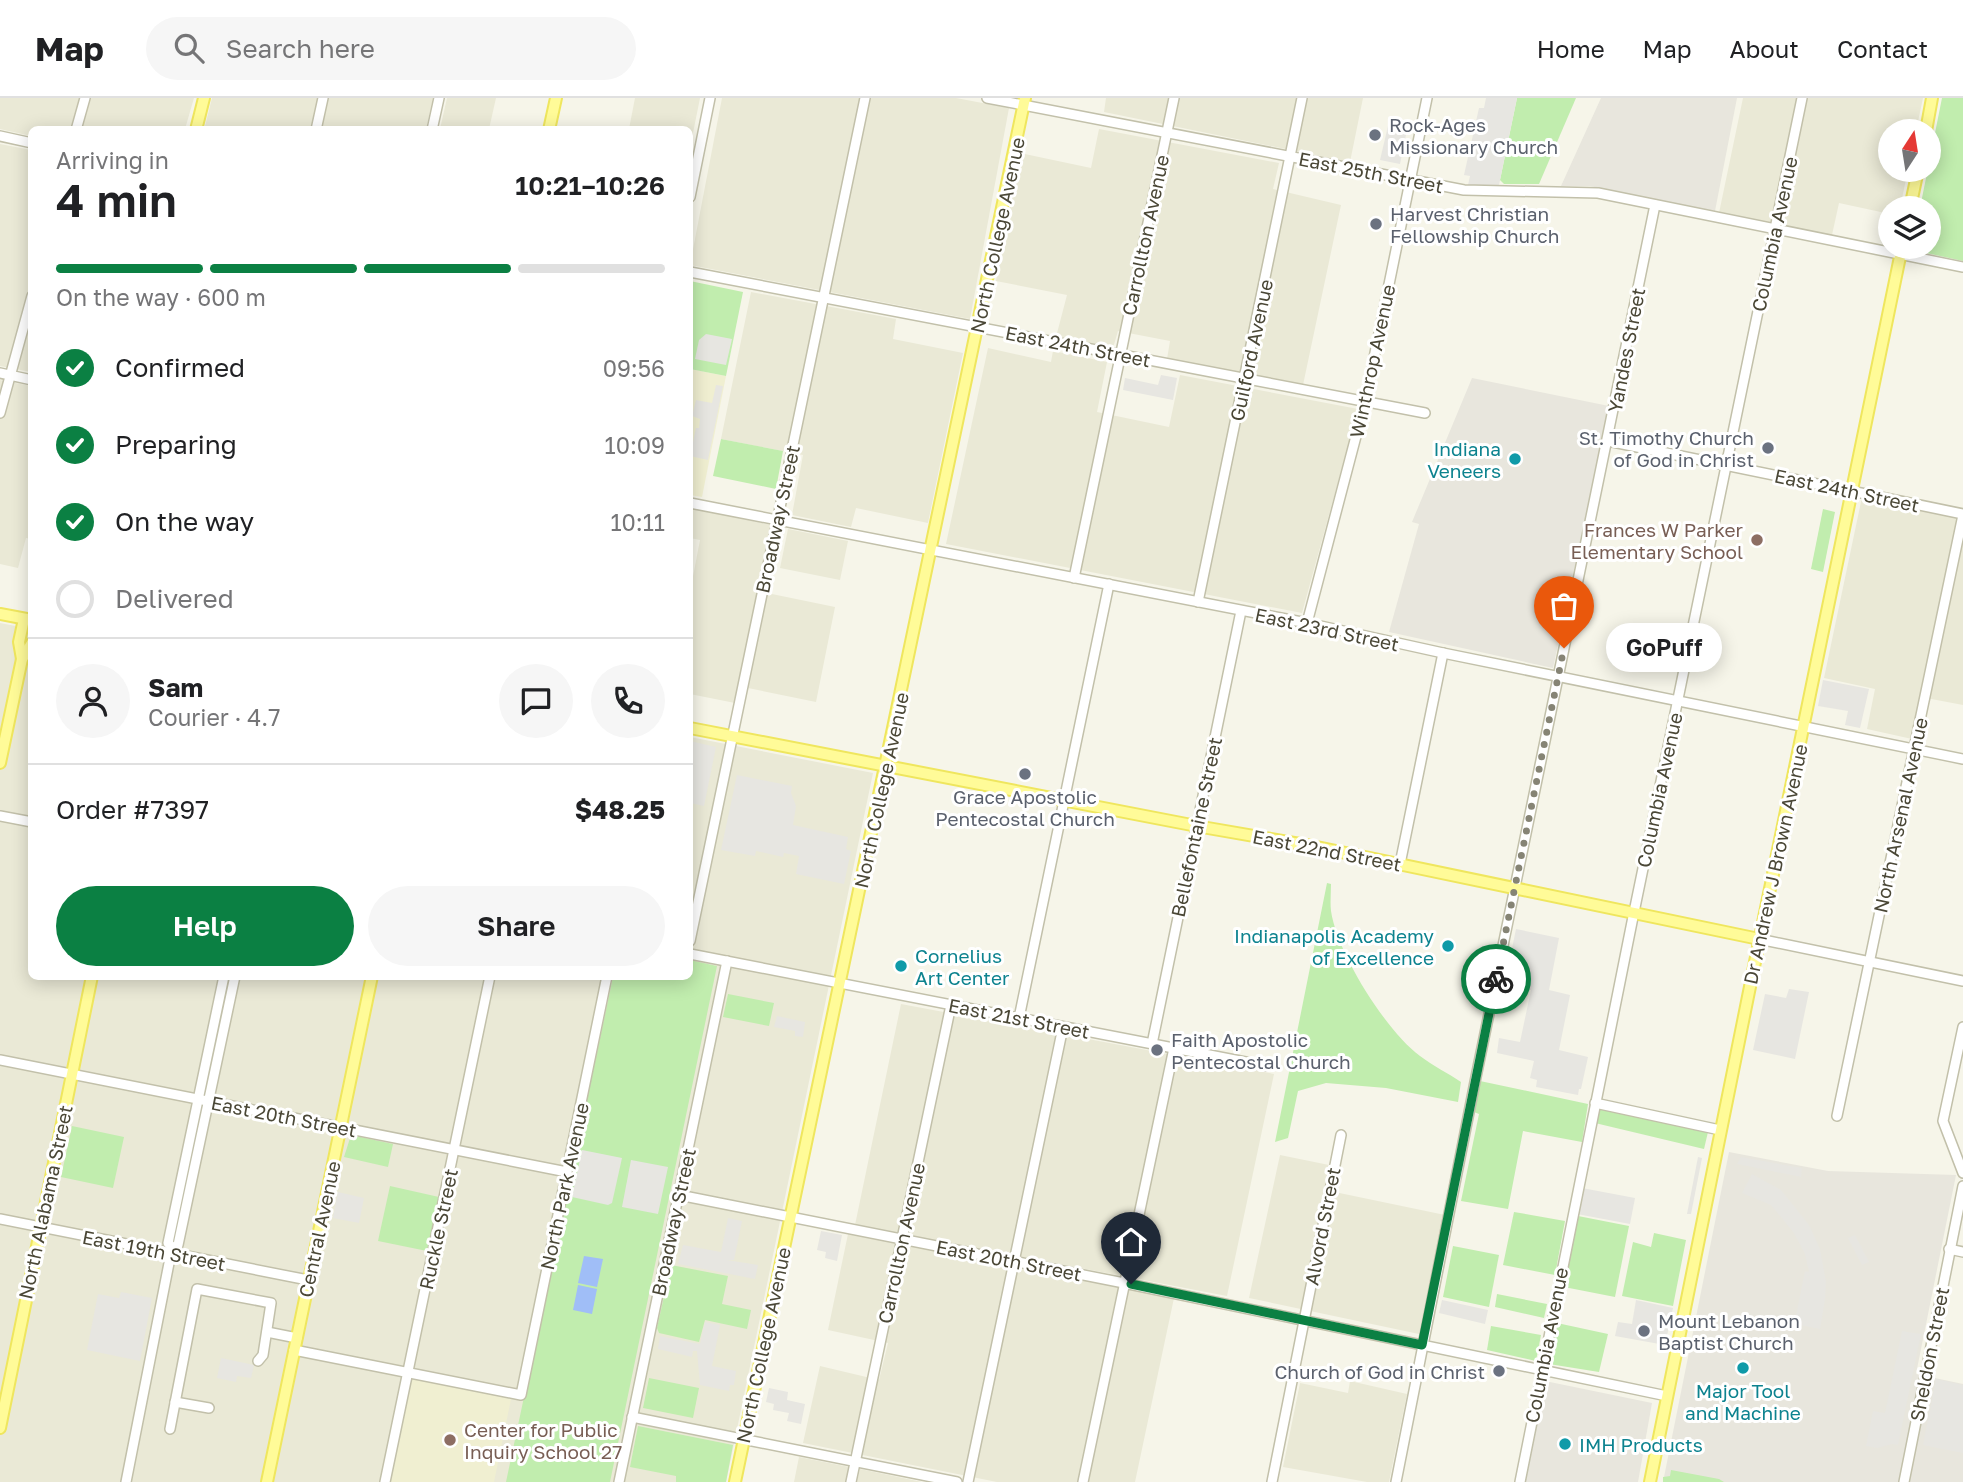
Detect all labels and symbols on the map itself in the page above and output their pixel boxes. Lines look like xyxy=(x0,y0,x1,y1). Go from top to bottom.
place label: Rock-Ages Missionary Church xyxy=(1389,113,1558,158)
north arrow xyxy=(1878,119,1941,182)
marker: Rock-Ages Missionary Church xyxy=(1367,127,1383,143)
street label: North College Avenue xyxy=(965,135,1029,335)
street label: East 25th Street xyxy=(1297,147,1445,197)
street label: Carrollton Avenue xyxy=(1117,152,1173,318)
street label: Columbia Avenue xyxy=(1746,154,1802,314)
place label: Harvest Christian Fellowship Church xyxy=(1390,202,1559,247)
marker: Harvest Christian Fellowship Church xyxy=(1368,216,1384,232)
street label: Guilford Avenue xyxy=(1225,277,1277,423)
street label: Winthrop Avenue xyxy=(1345,282,1399,440)
street label: Yandes Street xyxy=(1603,286,1649,414)
street label: East 24th Street xyxy=(1003,321,1153,371)
place label: St. Timothy Church of God in Christ xyxy=(1579,426,1754,471)
place label: Indiana Veneers xyxy=(1427,437,1501,482)
marker: St. Timothy Church of God in Christ xyxy=(1760,440,1776,456)
street label: Broadway Street xyxy=(750,443,804,595)
marker: Indiana Veneers xyxy=(1507,451,1523,467)
street label: East 24th Street xyxy=(1772,463,1922,517)
place label: Frances W Parker Elementary School xyxy=(1570,518,1744,563)
marker: Frances W Parker Elementary School xyxy=(1749,532,1765,548)
pin xyxy=(1534,576,1594,648)
street label: East 23rd Street xyxy=(1253,603,1401,655)
callout: GoPuff xyxy=(1606,624,1722,672)
street label: North College Avenue xyxy=(849,690,913,890)
street label: Columbia Avenue xyxy=(1631,710,1687,870)
street label: North Arsenal Avenue xyxy=(1868,715,1932,915)
street label: Bellefontaine Street xyxy=(1166,735,1226,919)
street label: Dr Andrew J Brown Avenue xyxy=(1738,742,1812,986)
marker: Grace Apostolic Pentecostal Church xyxy=(1017,766,1033,782)
place label: Grace Apostolic Pentecostal Church xyxy=(935,785,1115,830)
street label: East 22nd Street xyxy=(1251,824,1403,876)
place label: Indianapolis Academy of Excellence xyxy=(1234,924,1434,969)
marker: Indianapolis Academy of Excellence xyxy=(1440,938,1456,954)
place label: Cornelius Art Center xyxy=(915,944,1010,989)
courier xyxy=(1461,944,1531,1014)
marker: Cornelius Art Center xyxy=(893,958,909,974)
street label: East 21st Street xyxy=(946,993,1092,1043)
place label: Faith Apostolic Pentecostal Church xyxy=(1171,1028,1351,1073)
marker: Faith Apostolic Pentecostal Church xyxy=(1149,1042,1165,1058)
street label: East 20th Street xyxy=(209,1091,359,1141)
street label: North Park Avenue xyxy=(535,1100,593,1272)
street label: North Alabama Street xyxy=(13,1103,77,1301)
street label: Broadway Street xyxy=(646,1146,700,1298)
street label: Central Avenue xyxy=(293,1159,345,1299)
street label: Carrollton Avenue xyxy=(873,1160,929,1326)
street label: Alvord Street xyxy=(1299,1165,1345,1287)
street label: Ruckle Street xyxy=(414,1166,462,1292)
pin xyxy=(1101,1212,1161,1284)
street label: East 19th Street xyxy=(80,1225,228,1275)
street label: East 20th Street xyxy=(934,1235,1084,1285)
street label: North College Avenue xyxy=(731,1245,795,1445)
street label: Columbia Avenue xyxy=(1520,1265,1572,1425)
street label: Sheldon Street xyxy=(1905,1285,1953,1423)
place label: Mount Lebanon Baptist Church xyxy=(1658,1309,1800,1354)
marker: Mount Lebanon Baptist Church xyxy=(1636,1323,1652,1339)
place label: Church of God in Christ xyxy=(1274,1360,1485,1383)
marker: Major Tool and Machine xyxy=(1735,1360,1751,1376)
marker: Church of God in Christ xyxy=(1491,1363,1507,1379)
place label: Major Tool and Machine xyxy=(1685,1379,1801,1424)
place label: Center for Public Inquiry School 27 xyxy=(464,1418,622,1463)
marker: Center for Public Inquiry School 27 xyxy=(442,1432,458,1448)
place label: IMH Products xyxy=(1579,1433,1703,1456)
marker: IMH Products xyxy=(1557,1436,1573,1452)

